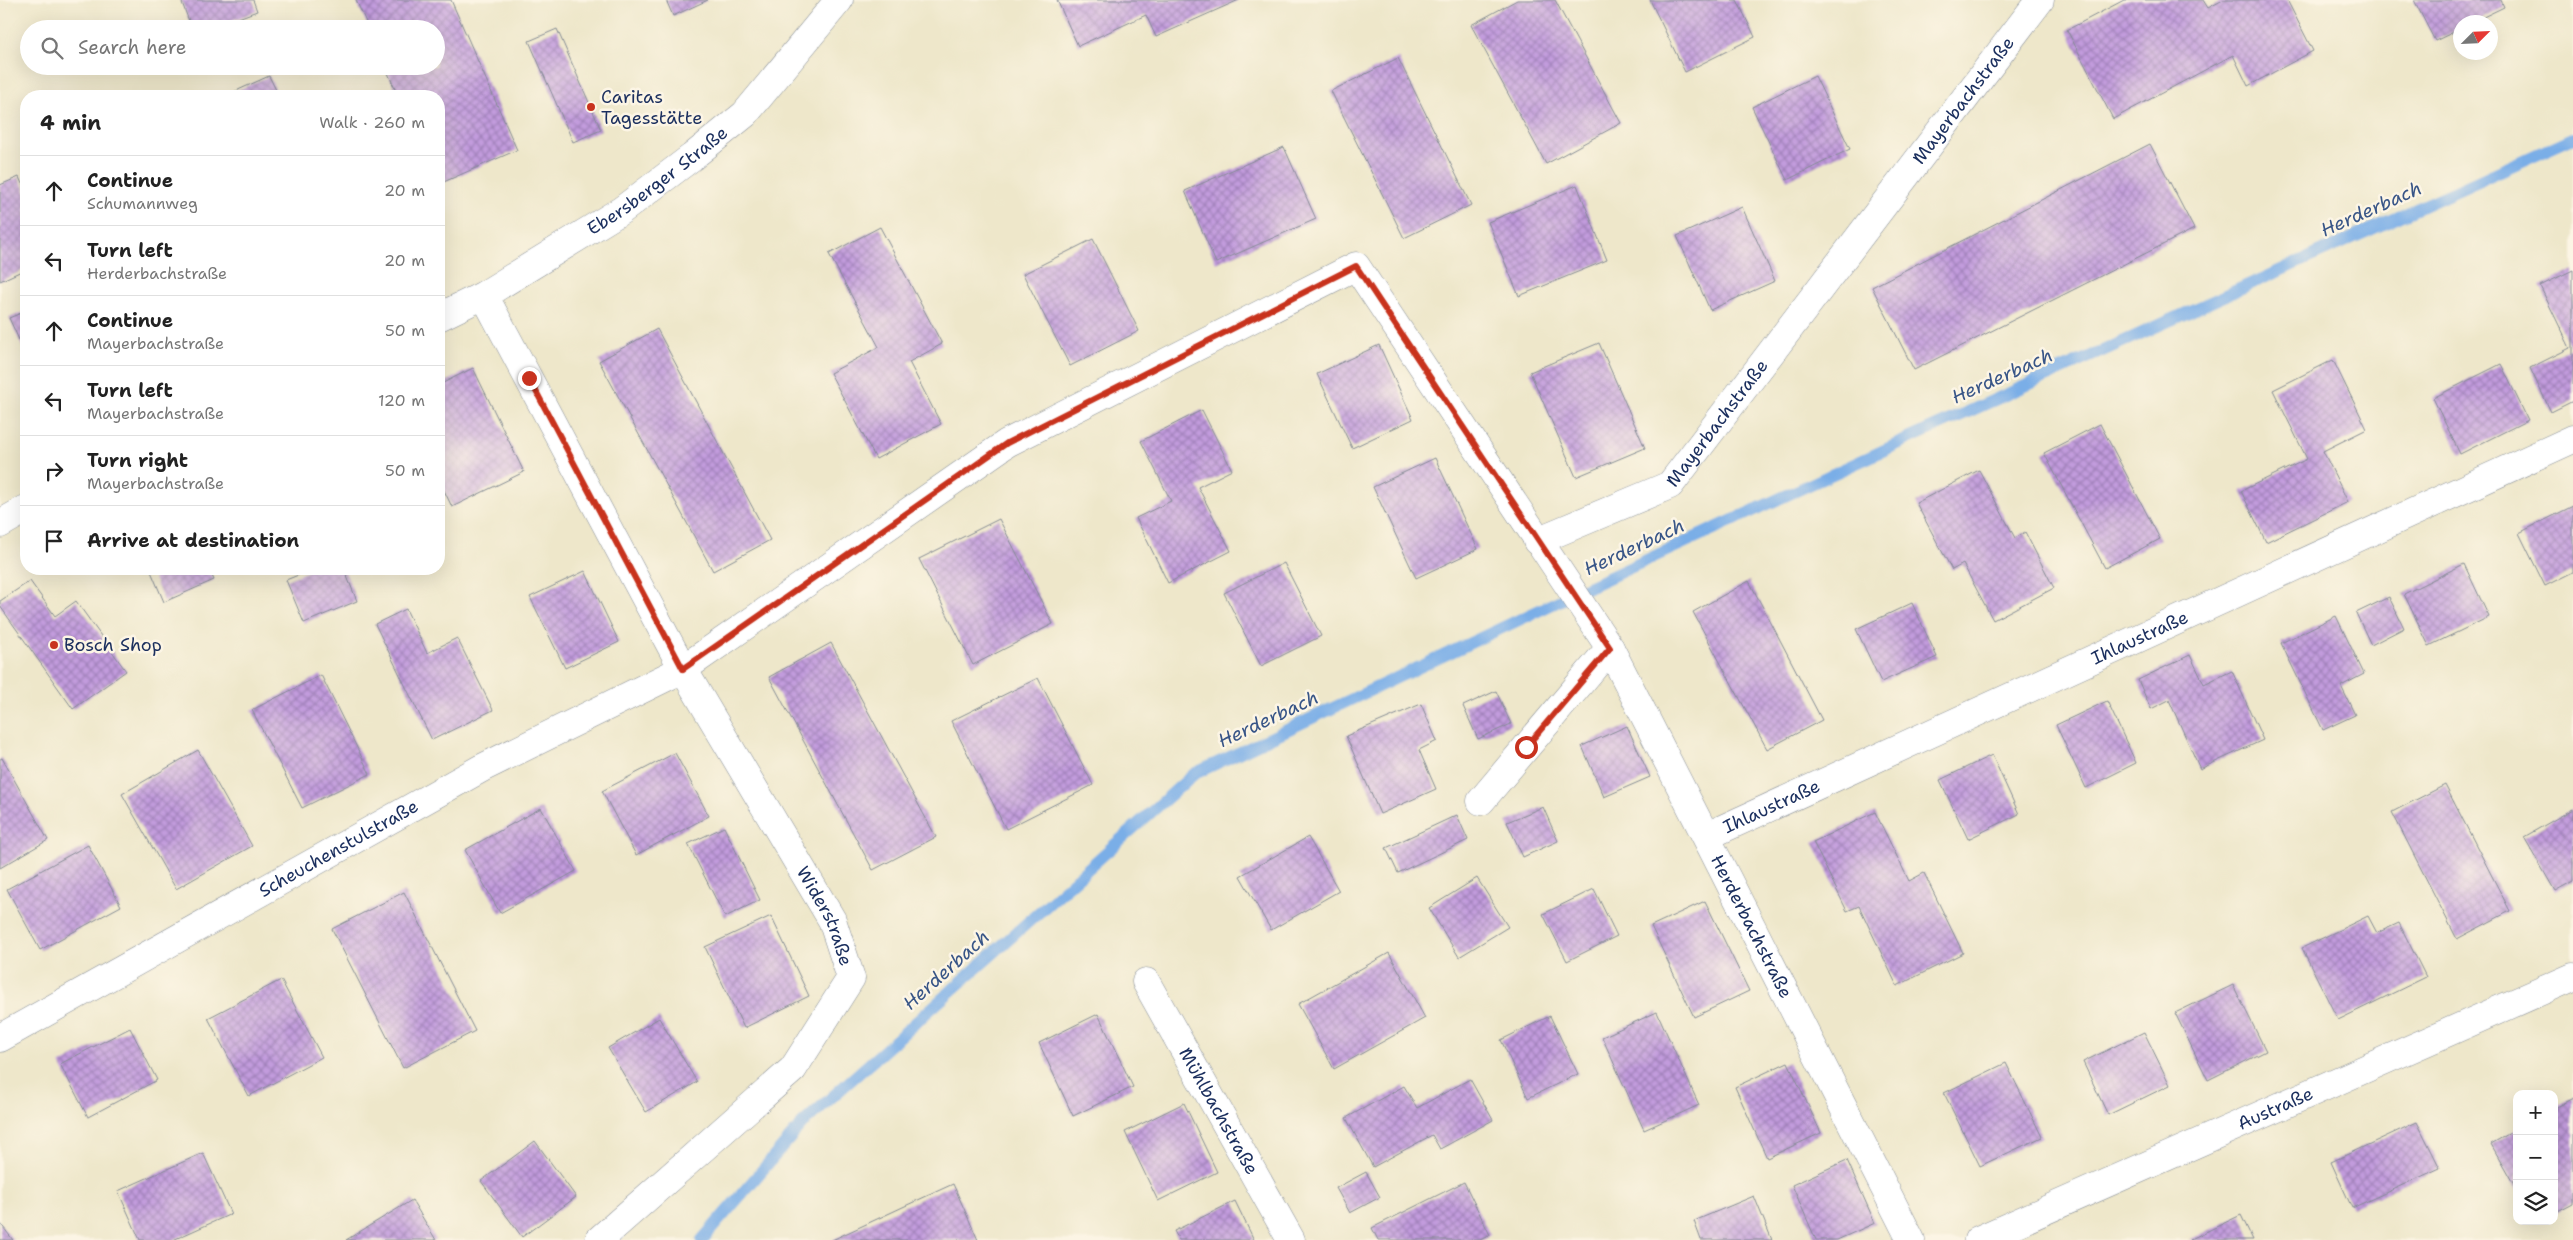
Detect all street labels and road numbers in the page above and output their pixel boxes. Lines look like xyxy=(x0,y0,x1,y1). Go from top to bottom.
street label: Mayerbachstraße xyxy=(1907,32,2020,169)
street label: Ebersberger Straße xyxy=(583,121,733,241)
street label: Mayerbachstraße xyxy=(1661,355,1773,492)
street label: Ihlaustraße xyxy=(2087,605,2192,670)
street label: Ihlaustraße xyxy=(1719,774,1824,839)
street label: Scheuchenstulstraße xyxy=(254,794,423,903)
street label: Herderbachstraße xyxy=(1705,851,1798,1002)
street label: Widerstraße xyxy=(791,862,858,969)
street label: Mühlbachstraße xyxy=(1173,1043,1264,1179)
street label: Austraße xyxy=(2234,1081,2317,1136)

